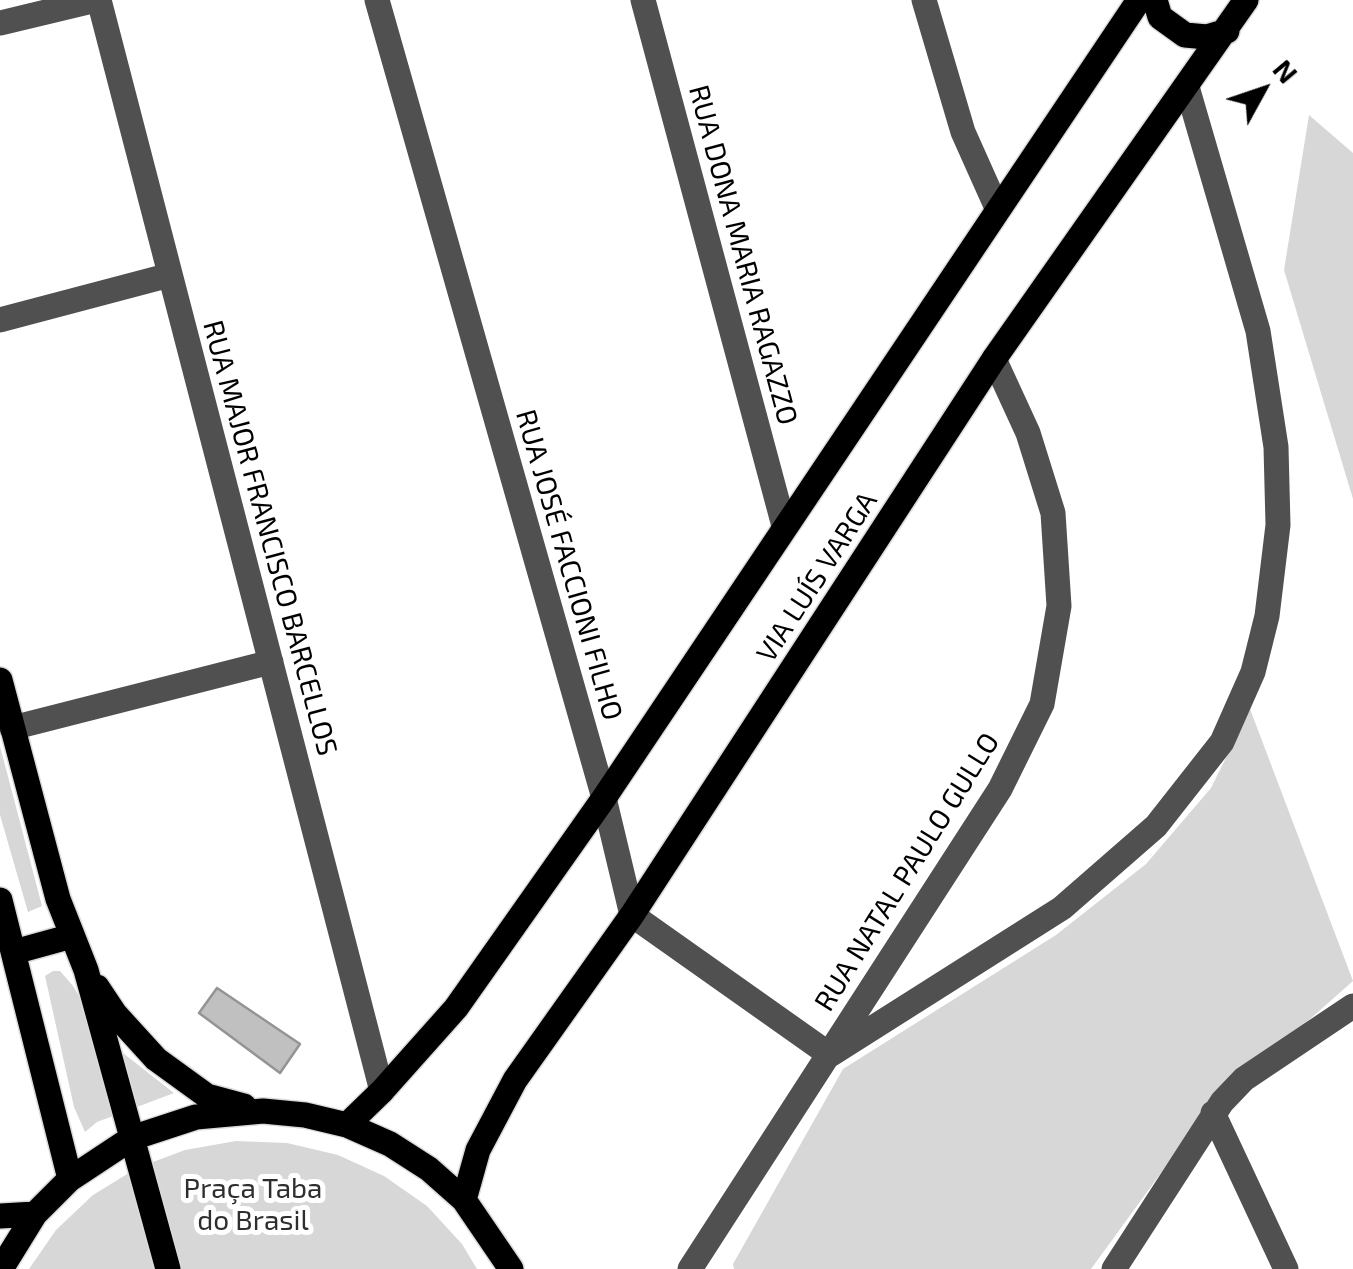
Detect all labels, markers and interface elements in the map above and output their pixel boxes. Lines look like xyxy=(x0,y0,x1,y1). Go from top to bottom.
north arrow xyxy=(1213,40,1313,140)
text: N xyxy=(1266,52,1306,89)
street label: RUA DONA MARIA RAGAZZO xyxy=(681,81,805,429)
street label: RUA MAJOR FRANCISCO BARCELLOS xyxy=(196,317,344,759)
street label: RUA JOSÉ FACCIONI FILHO xyxy=(509,406,629,724)
street label: VIA LUÍS VARGA xyxy=(750,486,884,668)
street label: RUA NATAL PAULO GULLO xyxy=(808,727,1006,1017)
park label: Praça Taba do Brasil xyxy=(184,1172,322,1238)

